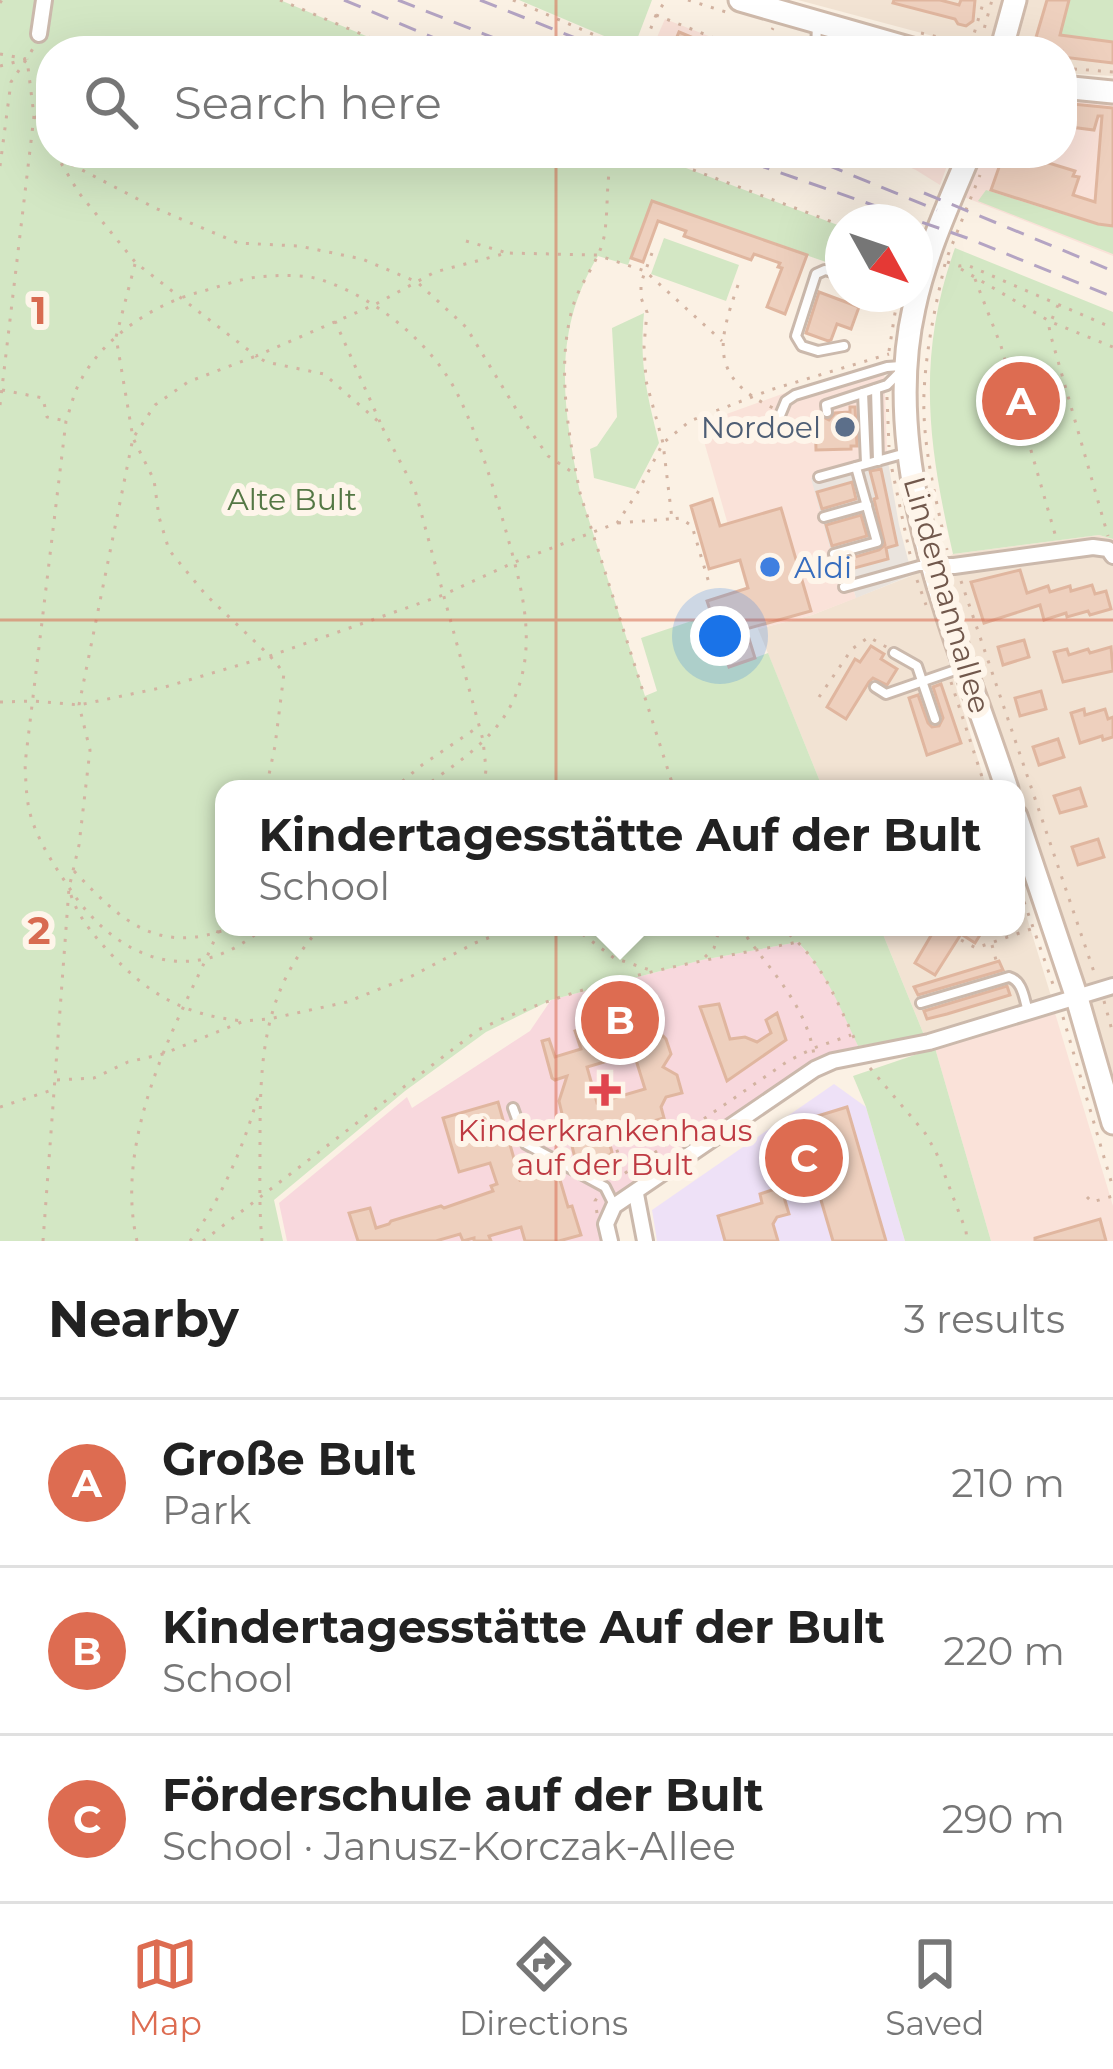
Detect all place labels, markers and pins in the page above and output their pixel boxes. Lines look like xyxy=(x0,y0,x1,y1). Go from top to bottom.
pin: A xyxy=(982,356,1060,446)
place label: Nordoel xyxy=(701,409,821,446)
marker: Nordoel xyxy=(832,414,858,440)
place label: Aldi xyxy=(794,549,852,586)
marker: Aldi xyxy=(757,554,783,580)
pin: B xyxy=(581,975,659,1065)
marker: Kinderkrankenhaus auf der Bult xyxy=(589,1074,621,1106)
place label: Kinderkrankenhaus auf der Bult xyxy=(458,1112,752,1183)
pin: C xyxy=(765,1113,843,1203)

